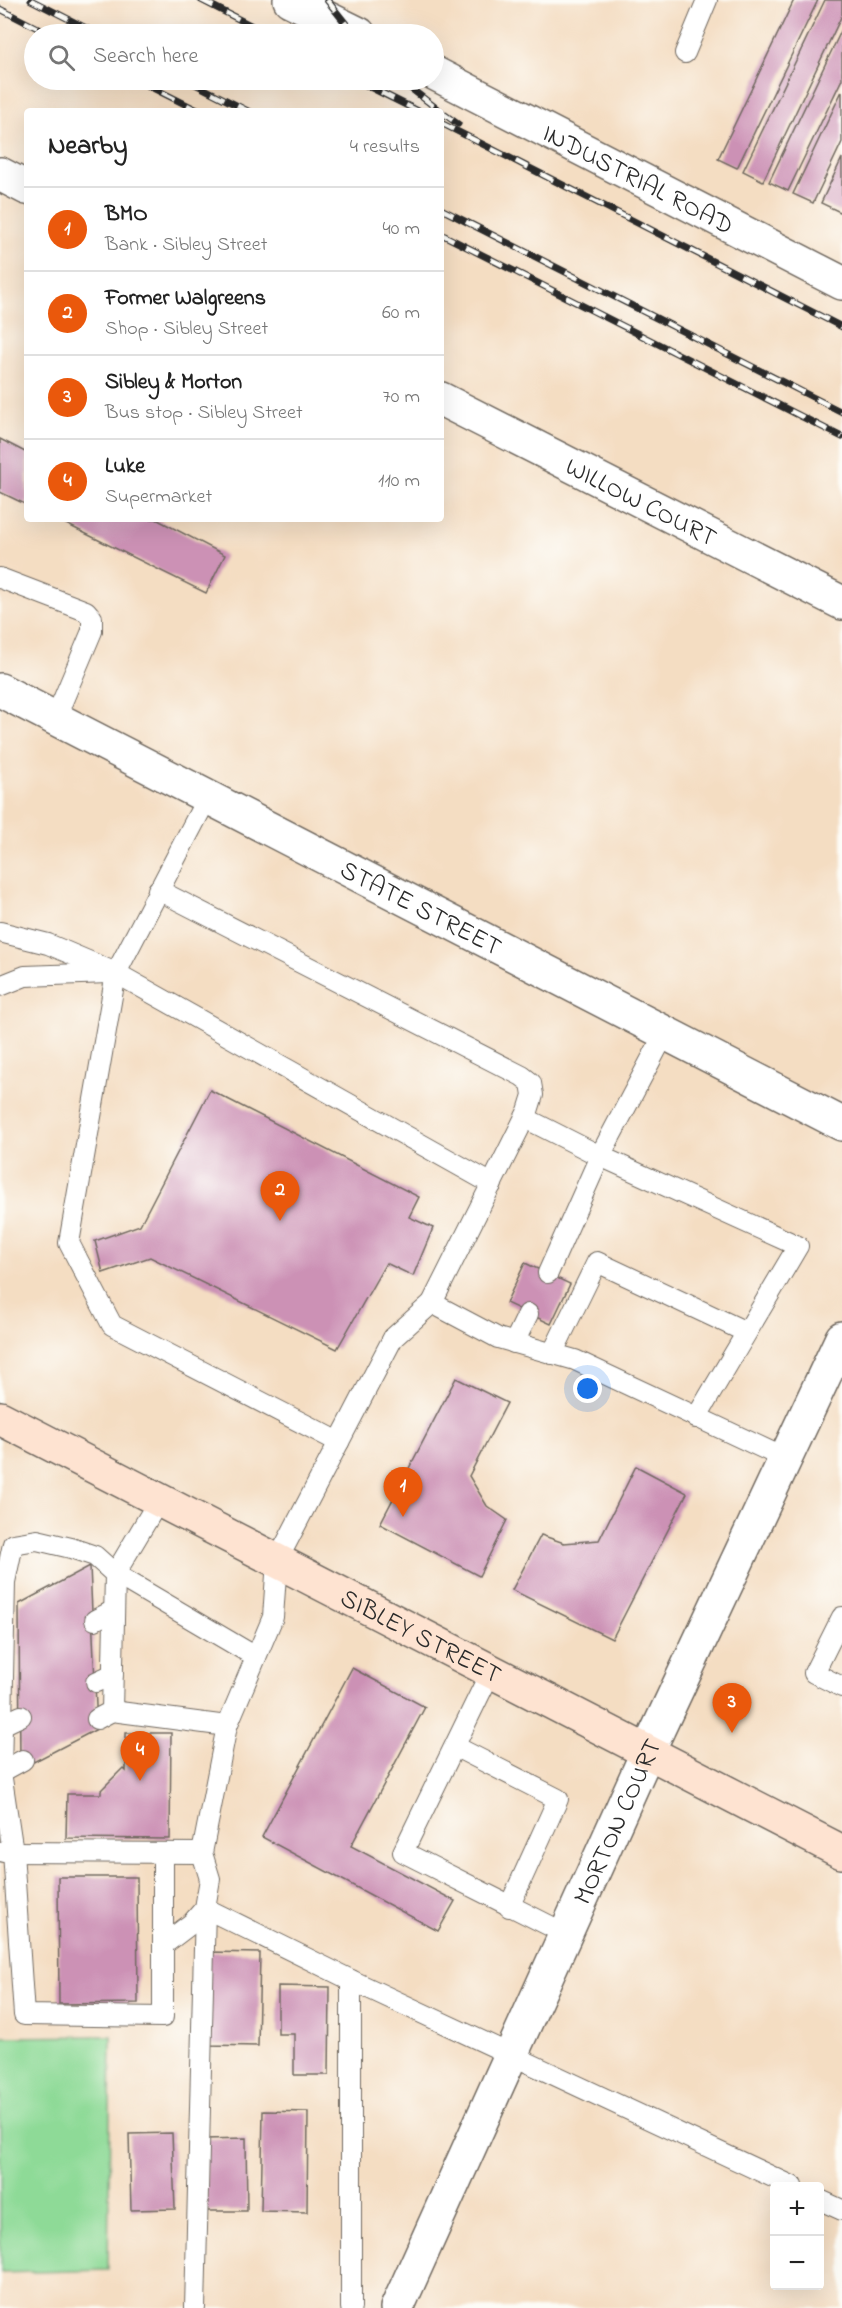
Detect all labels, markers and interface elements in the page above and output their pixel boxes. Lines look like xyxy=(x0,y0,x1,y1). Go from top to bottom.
search box xyxy=(24,24,444,90)
icon: search xyxy=(45,41,78,74)
text: Search here xyxy=(93,41,198,73)
street label: INDUSTRIAL ROAD xyxy=(535,116,739,246)
text: Nearby xyxy=(48,128,127,166)
text: 4 results xyxy=(350,133,420,162)
text: BMO xyxy=(105,199,148,231)
text: 1 xyxy=(64,215,71,244)
text: 40 m xyxy=(383,215,420,244)
text: Bank · Sibley Street xyxy=(105,231,267,260)
text: Former Walgreens xyxy=(105,283,266,315)
text: 2 xyxy=(63,299,72,328)
text: 60 m xyxy=(382,299,420,328)
text: Shop · Sibley Street xyxy=(105,315,268,344)
text: Sibley & Morton xyxy=(105,367,242,399)
text: 3 xyxy=(63,383,72,412)
text: 70 m xyxy=(383,383,420,412)
text: Bus stop · Sibley Street xyxy=(105,399,303,428)
street label: WILLOW COURT xyxy=(558,449,723,558)
text: Luke xyxy=(105,451,145,483)
text: 4 xyxy=(63,467,72,496)
text: 110 m xyxy=(378,467,420,496)
text: Supermarket xyxy=(105,483,212,512)
street label: STATE STREET xyxy=(332,852,508,967)
pin: 2 xyxy=(260,1172,300,1221)
your location xyxy=(573,1374,602,1403)
pin: 1 xyxy=(384,1468,422,1517)
street label: SIBLEY STREET xyxy=(333,1580,507,1695)
pin: 3 xyxy=(712,1684,752,1733)
pin: 4 xyxy=(120,1732,160,1781)
street label: MORTON COURT xyxy=(565,1733,673,1911)
map controls xyxy=(770,2182,824,2290)
button: + xyxy=(770,2182,824,2236)
button: − xyxy=(770,2236,824,2290)

